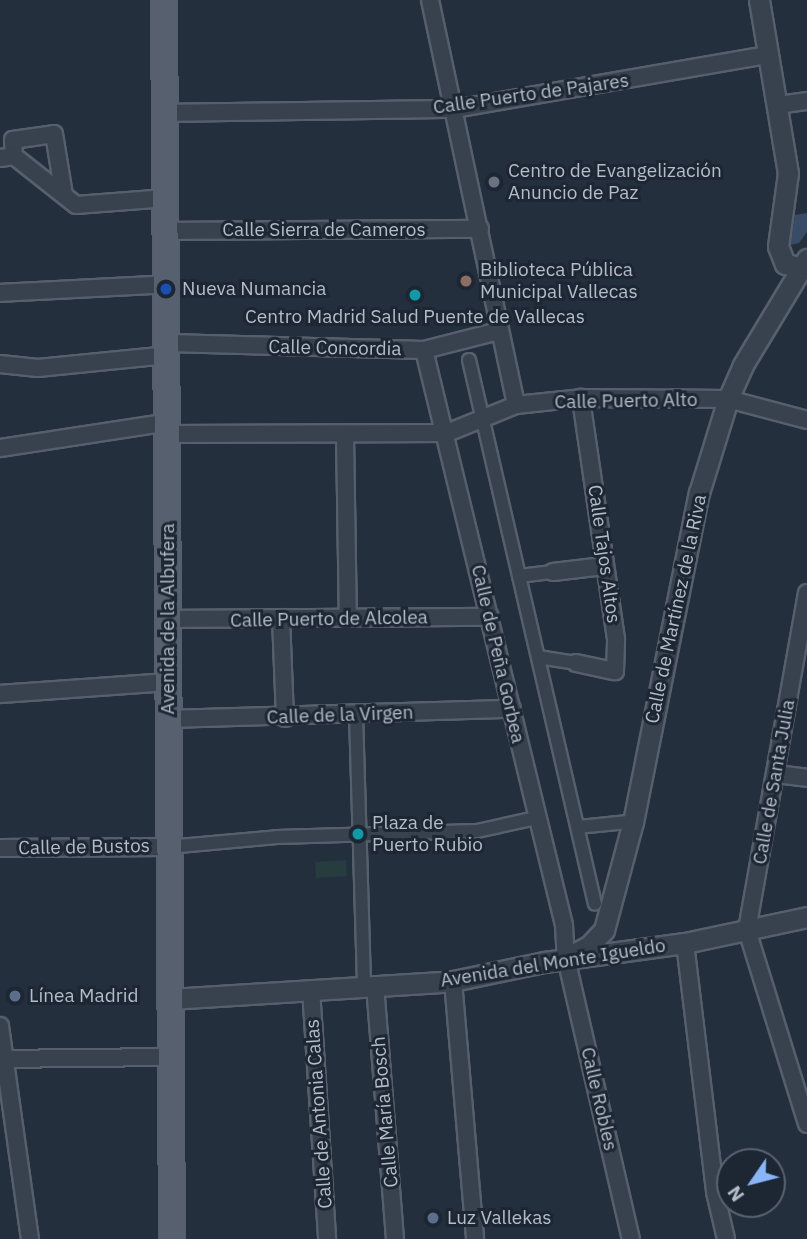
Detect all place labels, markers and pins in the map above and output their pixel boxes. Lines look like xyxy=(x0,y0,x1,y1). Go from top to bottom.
place label: Centro de Evangelización Anuncio de Paz xyxy=(508,160,722,204)
marker: Centro de Evangelización Anuncio de Paz xyxy=(486,174,502,190)
place label: Biblioteca Pública Municipal Vallecas xyxy=(480,259,638,303)
marker: Biblioteca Pública Municipal Vallecas xyxy=(458,273,474,289)
place label: Nueva Numancia xyxy=(182,278,327,300)
marker: Nueva Numancia xyxy=(156,279,176,299)
marker: Centro Madrid Salud Puente de Vallecas xyxy=(407,287,423,303)
place label: Centro Madrid Salud Puente de Vallecas xyxy=(245,306,585,328)
place label: Plaza de Puerto Rubio xyxy=(372,812,483,856)
marker: Plaza de Puerto Rubio xyxy=(350,826,366,842)
place label: Línea Madrid xyxy=(29,985,138,1007)
marker: Línea Madrid xyxy=(7,988,23,1004)
place label: Luz Vallekas xyxy=(447,1207,552,1229)
marker: Luz Vallekas xyxy=(425,1210,441,1226)

